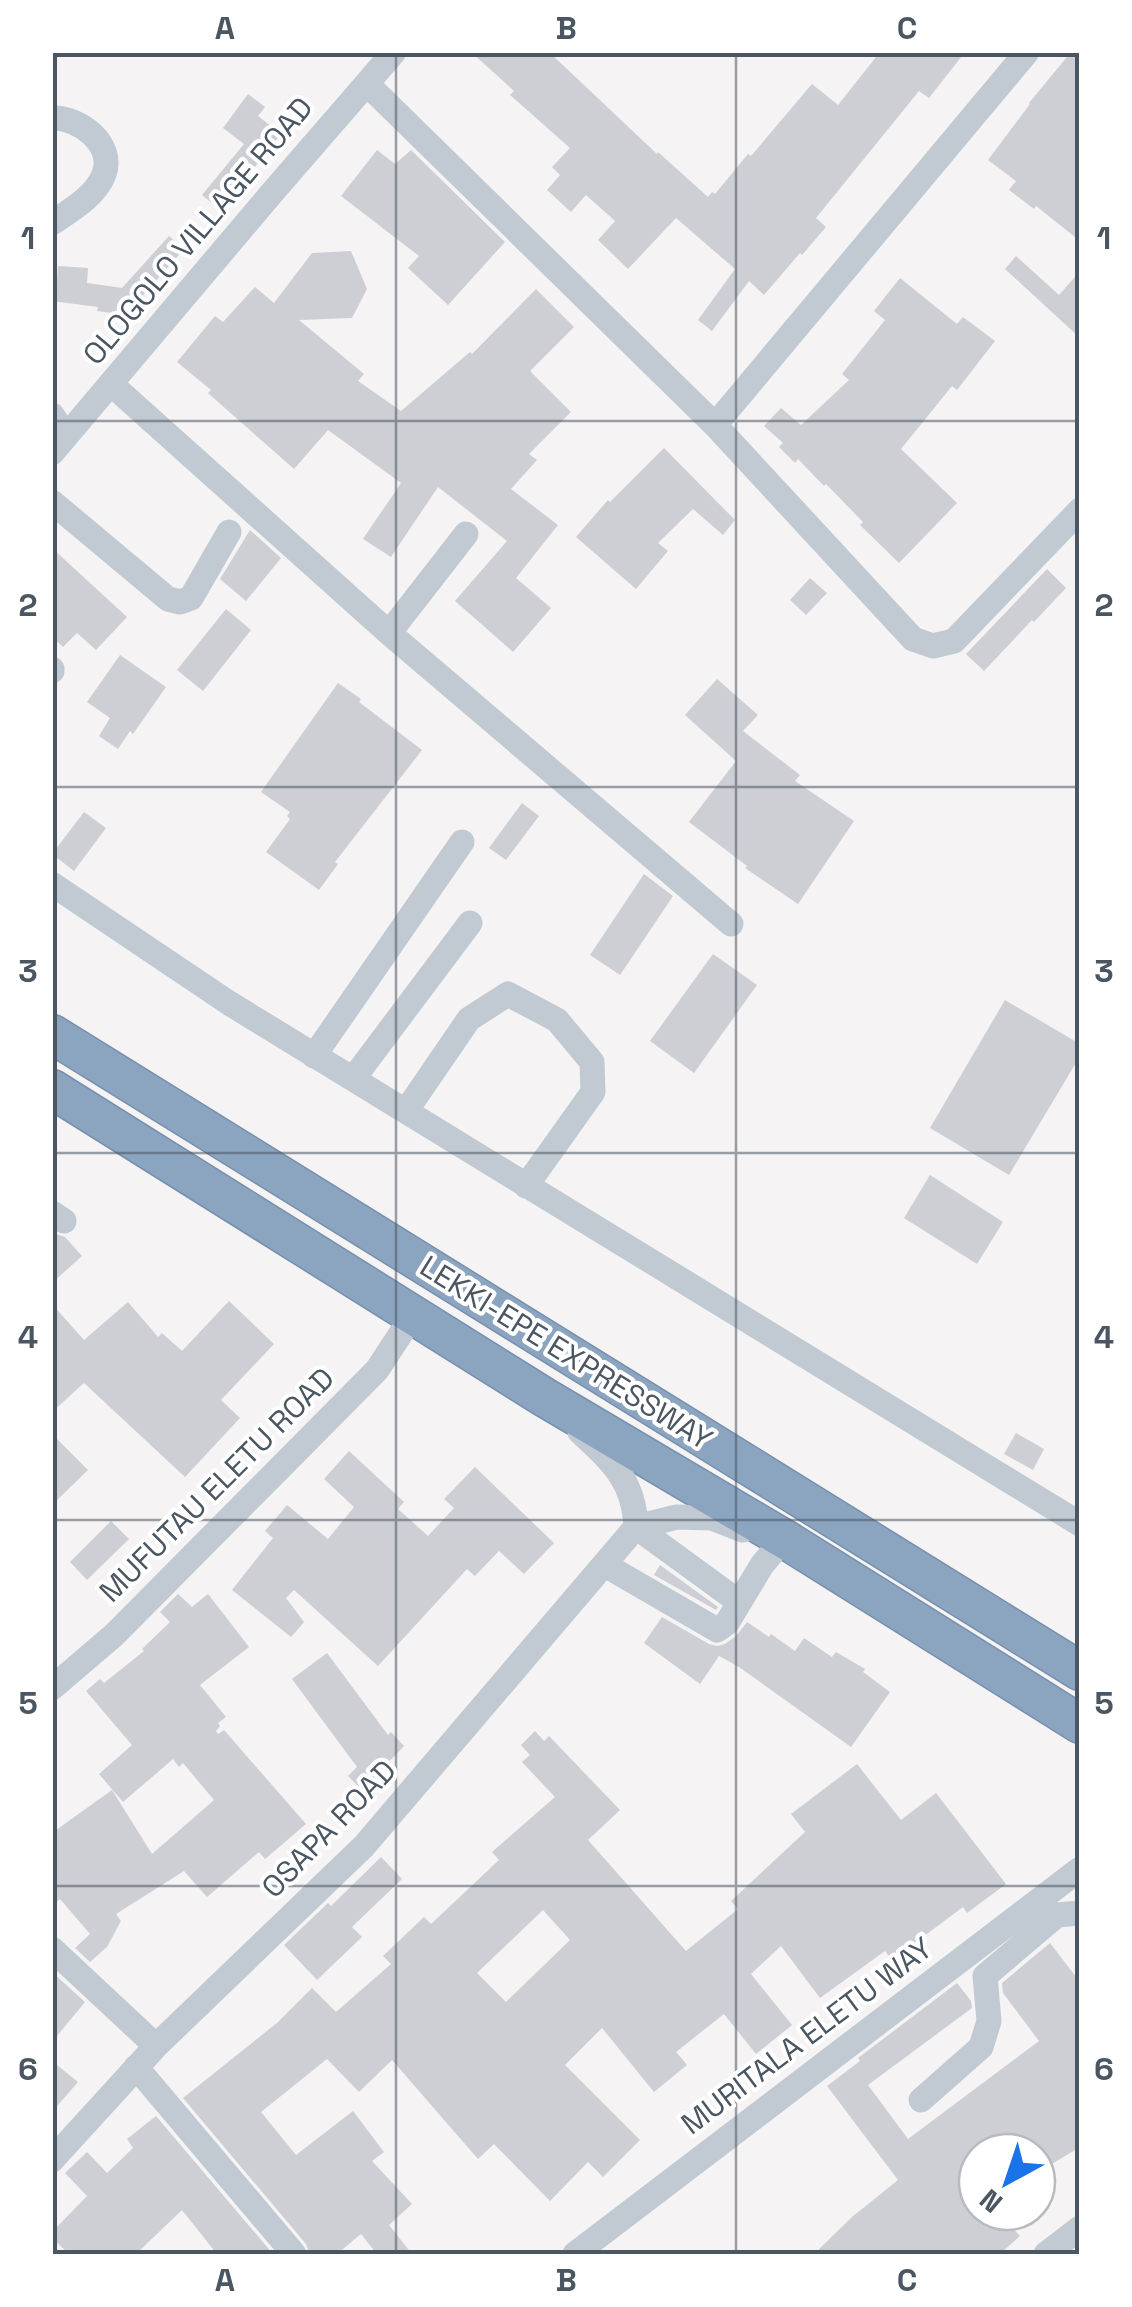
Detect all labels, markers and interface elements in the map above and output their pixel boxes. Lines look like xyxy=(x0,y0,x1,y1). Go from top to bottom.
text: A xyxy=(215,8,235,48)
text: B xyxy=(555,8,577,48)
text: C xyxy=(897,8,917,48)
street label: OLOGOLO VILLAGE ROAD xyxy=(74,89,321,373)
text: 1 xyxy=(21,218,35,258)
text: 1 xyxy=(1097,218,1111,258)
text: 2 xyxy=(18,585,38,625)
text: 2 xyxy=(1094,585,1114,625)
text: 3 xyxy=(18,951,38,991)
text: 3 xyxy=(1094,951,1114,991)
street label: LEKKI-EPE EXPRESSWAY xyxy=(413,1247,720,1459)
text: 4 xyxy=(18,1317,38,1357)
text: 4 xyxy=(1094,1317,1114,1357)
street label: MUFUTAU ELETU ROAD xyxy=(91,1359,342,1610)
text: 5 xyxy=(18,1683,38,1723)
text: 5 xyxy=(1094,1683,1114,1723)
street label: OSAPA ROAD xyxy=(253,1751,404,1906)
street label: MURITALA ELETU WAY xyxy=(673,1928,940,2143)
text: 6 xyxy=(18,2049,38,2089)
text: 6 xyxy=(1094,2049,1114,2089)
north arrow xyxy=(957,2132,1057,2232)
text: N xyxy=(972,2181,1010,2221)
text: A xyxy=(215,2260,235,2300)
text: B xyxy=(555,2260,577,2300)
text: C xyxy=(897,2260,917,2300)

